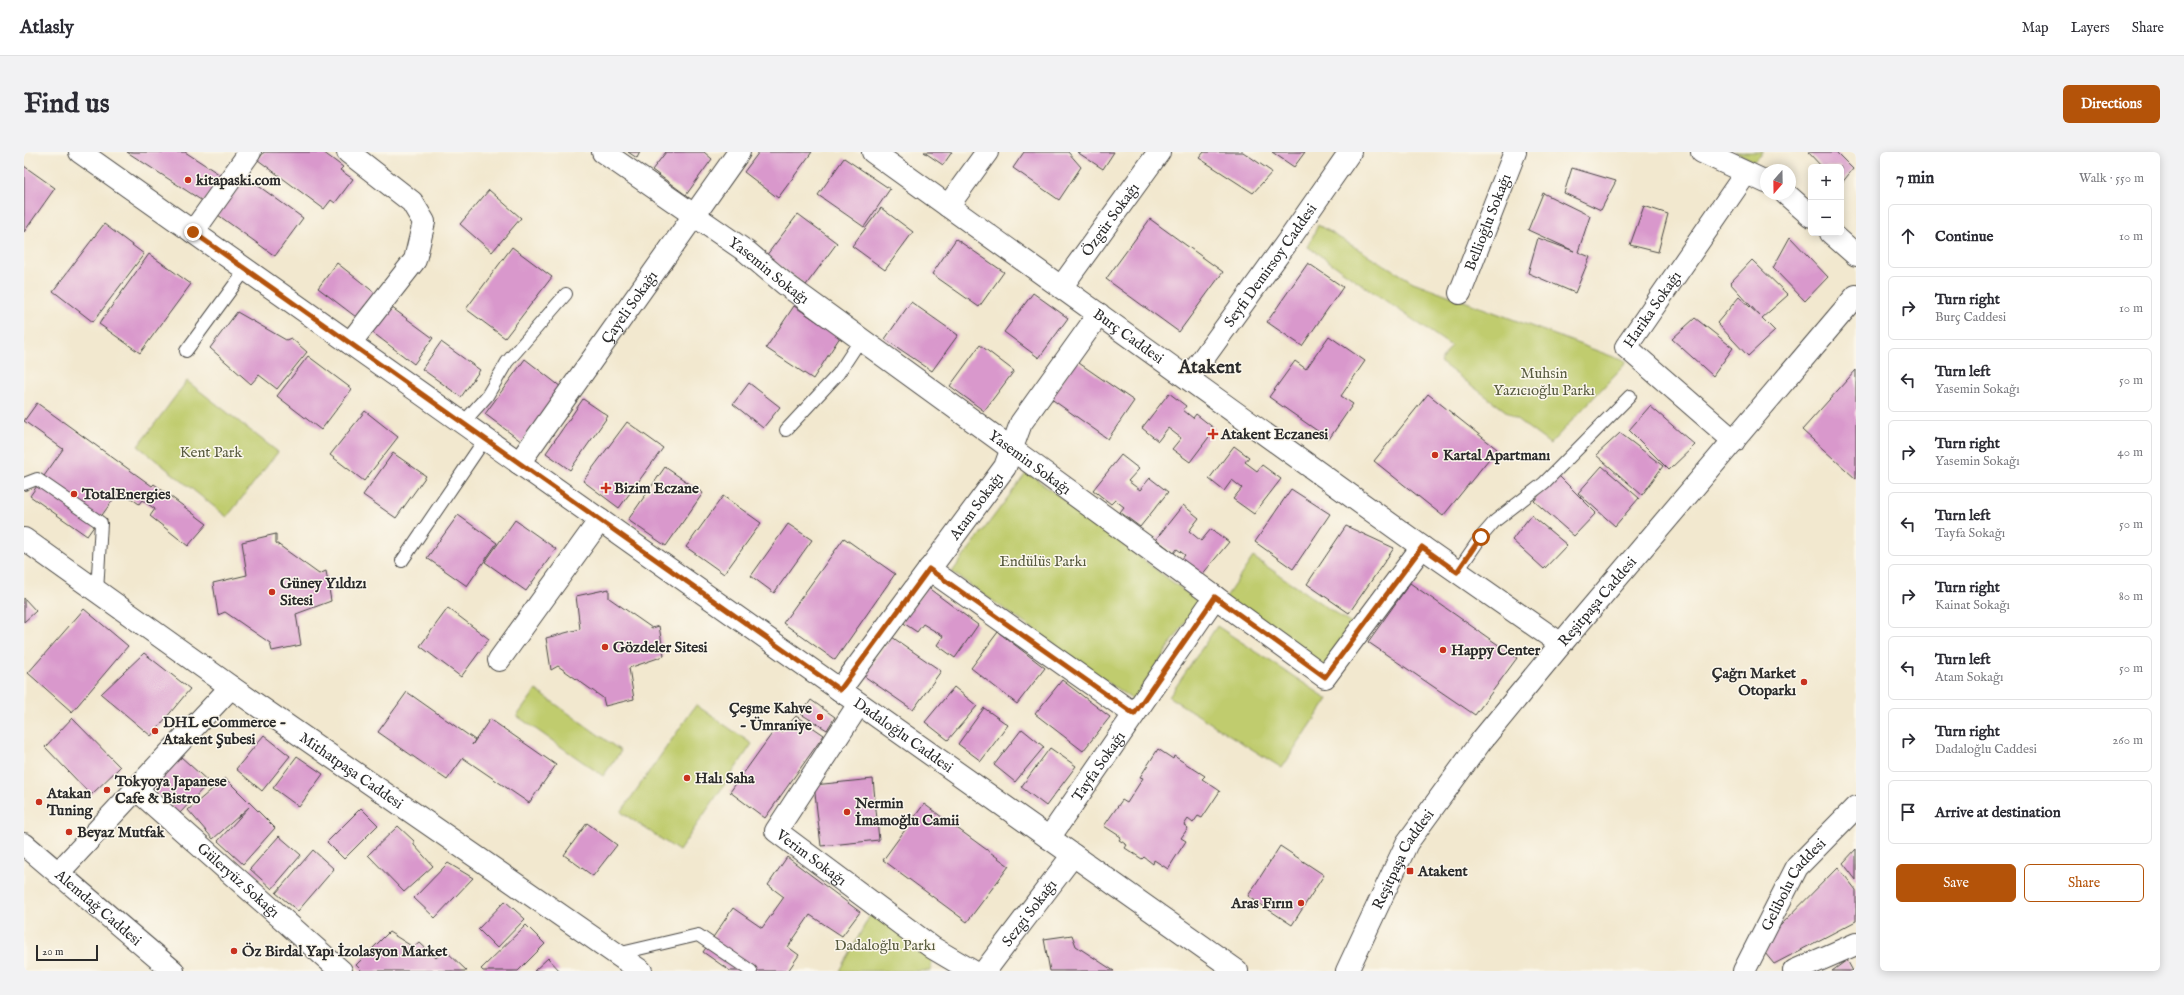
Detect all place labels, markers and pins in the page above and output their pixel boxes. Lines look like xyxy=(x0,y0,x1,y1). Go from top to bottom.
place label: kitapaski.com xyxy=(195,171,281,190)
marker: kitapaski.com xyxy=(183,175,193,185)
place label: Atakent Eczanesi xyxy=(1220,425,1328,444)
marker: Atakent Eczanesi xyxy=(1208,429,1218,439)
place label: Kartal Apartmanı xyxy=(1443,446,1550,465)
marker: Kartal Apartmanı xyxy=(1430,450,1440,460)
place label: Bizim Eczane xyxy=(614,479,699,498)
marker: Bizim Eczane xyxy=(601,483,611,493)
place label: TotalEnergies xyxy=(81,485,171,504)
marker: TotalEnergies xyxy=(69,489,79,499)
place label: Güney Yıldızı Sitesi xyxy=(280,574,366,610)
marker: Güney Yıldızı Sitesi xyxy=(267,587,277,597)
place label: Gözdeler Sitesi xyxy=(613,638,708,657)
place label: Happy Center xyxy=(1451,641,1541,660)
marker: Gözdeler Sitesi xyxy=(600,642,610,652)
marker: Happy Center xyxy=(1438,645,1448,655)
place label: Çağrı Market Otoparkı xyxy=(1712,664,1797,700)
marker: Çağrı Market Otoparkı xyxy=(1799,677,1809,687)
place label: Çeşme Kahve - Ümraniye xyxy=(729,699,812,735)
marker: Çeşme Kahve - Ümraniye xyxy=(815,712,825,722)
place label: DHL eCommerce - Atakent Şubesi xyxy=(162,713,286,749)
marker: DHL eCommerce - Atakent Şubesi xyxy=(150,726,160,736)
place label: Halı Saha xyxy=(695,769,755,788)
place label: Tokyoya Japanese Cafe & Bistro xyxy=(114,772,227,808)
marker: Halı Saha xyxy=(682,773,692,783)
place label: Atakan Tuning xyxy=(46,784,93,820)
marker: Tokyoya Japanese Cafe & Bistro xyxy=(102,785,112,795)
place label: Nermin İmamoğlu Camii xyxy=(854,794,959,830)
marker: Atakan Tuning xyxy=(34,797,44,807)
marker: Nermin İmamoğlu Camii xyxy=(842,807,852,817)
place label: Beyaz Mutfak xyxy=(77,823,166,842)
marker: Beyaz Mutfak xyxy=(64,827,74,837)
place label: Atakent xyxy=(1417,862,1469,881)
marker: Atakent xyxy=(1405,866,1415,876)
place label: Aras Fırın xyxy=(1230,894,1293,913)
marker: Aras Fırın xyxy=(1296,898,1306,908)
place label: Öz Birdal Yapı İzolasyon Market xyxy=(242,942,448,961)
marker: Öz Birdal Yapı İzolasyon Market xyxy=(229,946,239,956)

